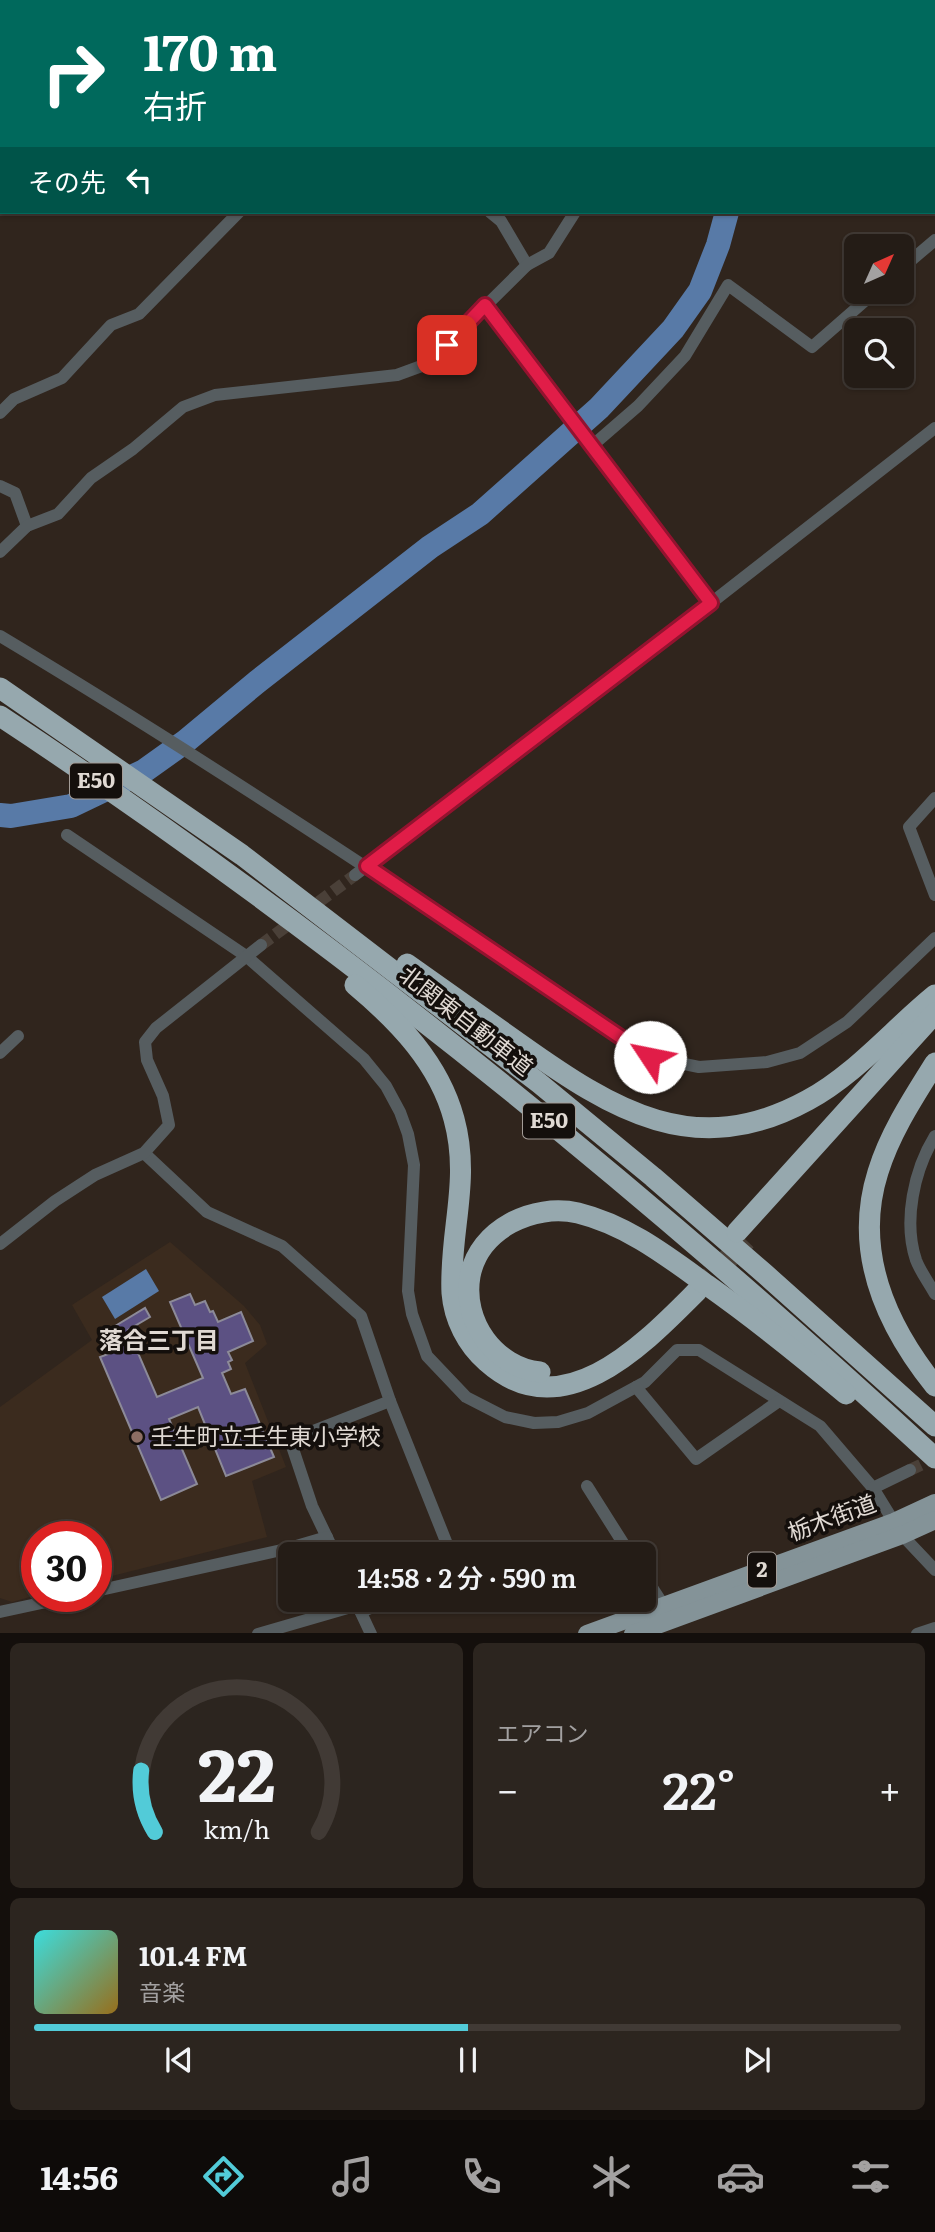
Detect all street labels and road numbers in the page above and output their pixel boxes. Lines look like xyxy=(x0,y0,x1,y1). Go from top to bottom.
road number: E50 xyxy=(70,764,122,798)
street label: 北関東自動車道 xyxy=(393,956,541,1082)
road number: E50 xyxy=(523,1104,575,1138)
street label: 栃木街道 xyxy=(782,1484,880,1548)
road number: 2 xyxy=(748,1552,776,1588)

